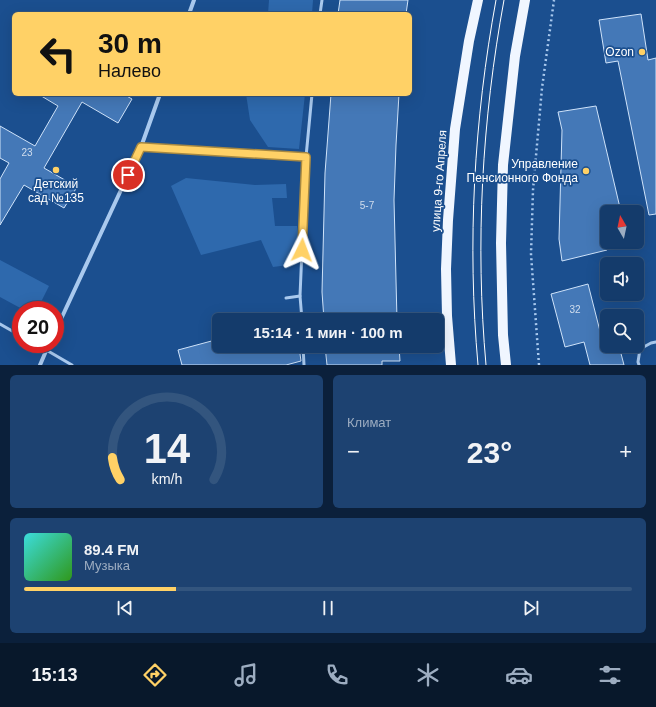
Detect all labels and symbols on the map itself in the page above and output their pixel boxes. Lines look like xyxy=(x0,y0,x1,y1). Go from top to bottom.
place label: Ozon xyxy=(605,45,634,59)
marker: Ozon xyxy=(637,47,647,57)
street label: улица 9-го Апреля xyxy=(428,130,450,232)
house number: 23 xyxy=(21,147,33,158)
place label: Управление Пенсионного Фонда xyxy=(467,157,578,185)
pin xyxy=(111,158,145,192)
marker: Детский сад №135 xyxy=(51,165,61,175)
marker: Управление Пенсионного Фонда xyxy=(581,166,591,176)
place label: Детский сад №135 xyxy=(28,177,84,205)
house number: 5-7 xyxy=(360,200,375,211)
north arrow xyxy=(600,205,644,249)
position arrow xyxy=(281,229,323,271)
speed limit sign: 20 xyxy=(12,301,64,353)
house number: 32 xyxy=(569,304,581,315)

